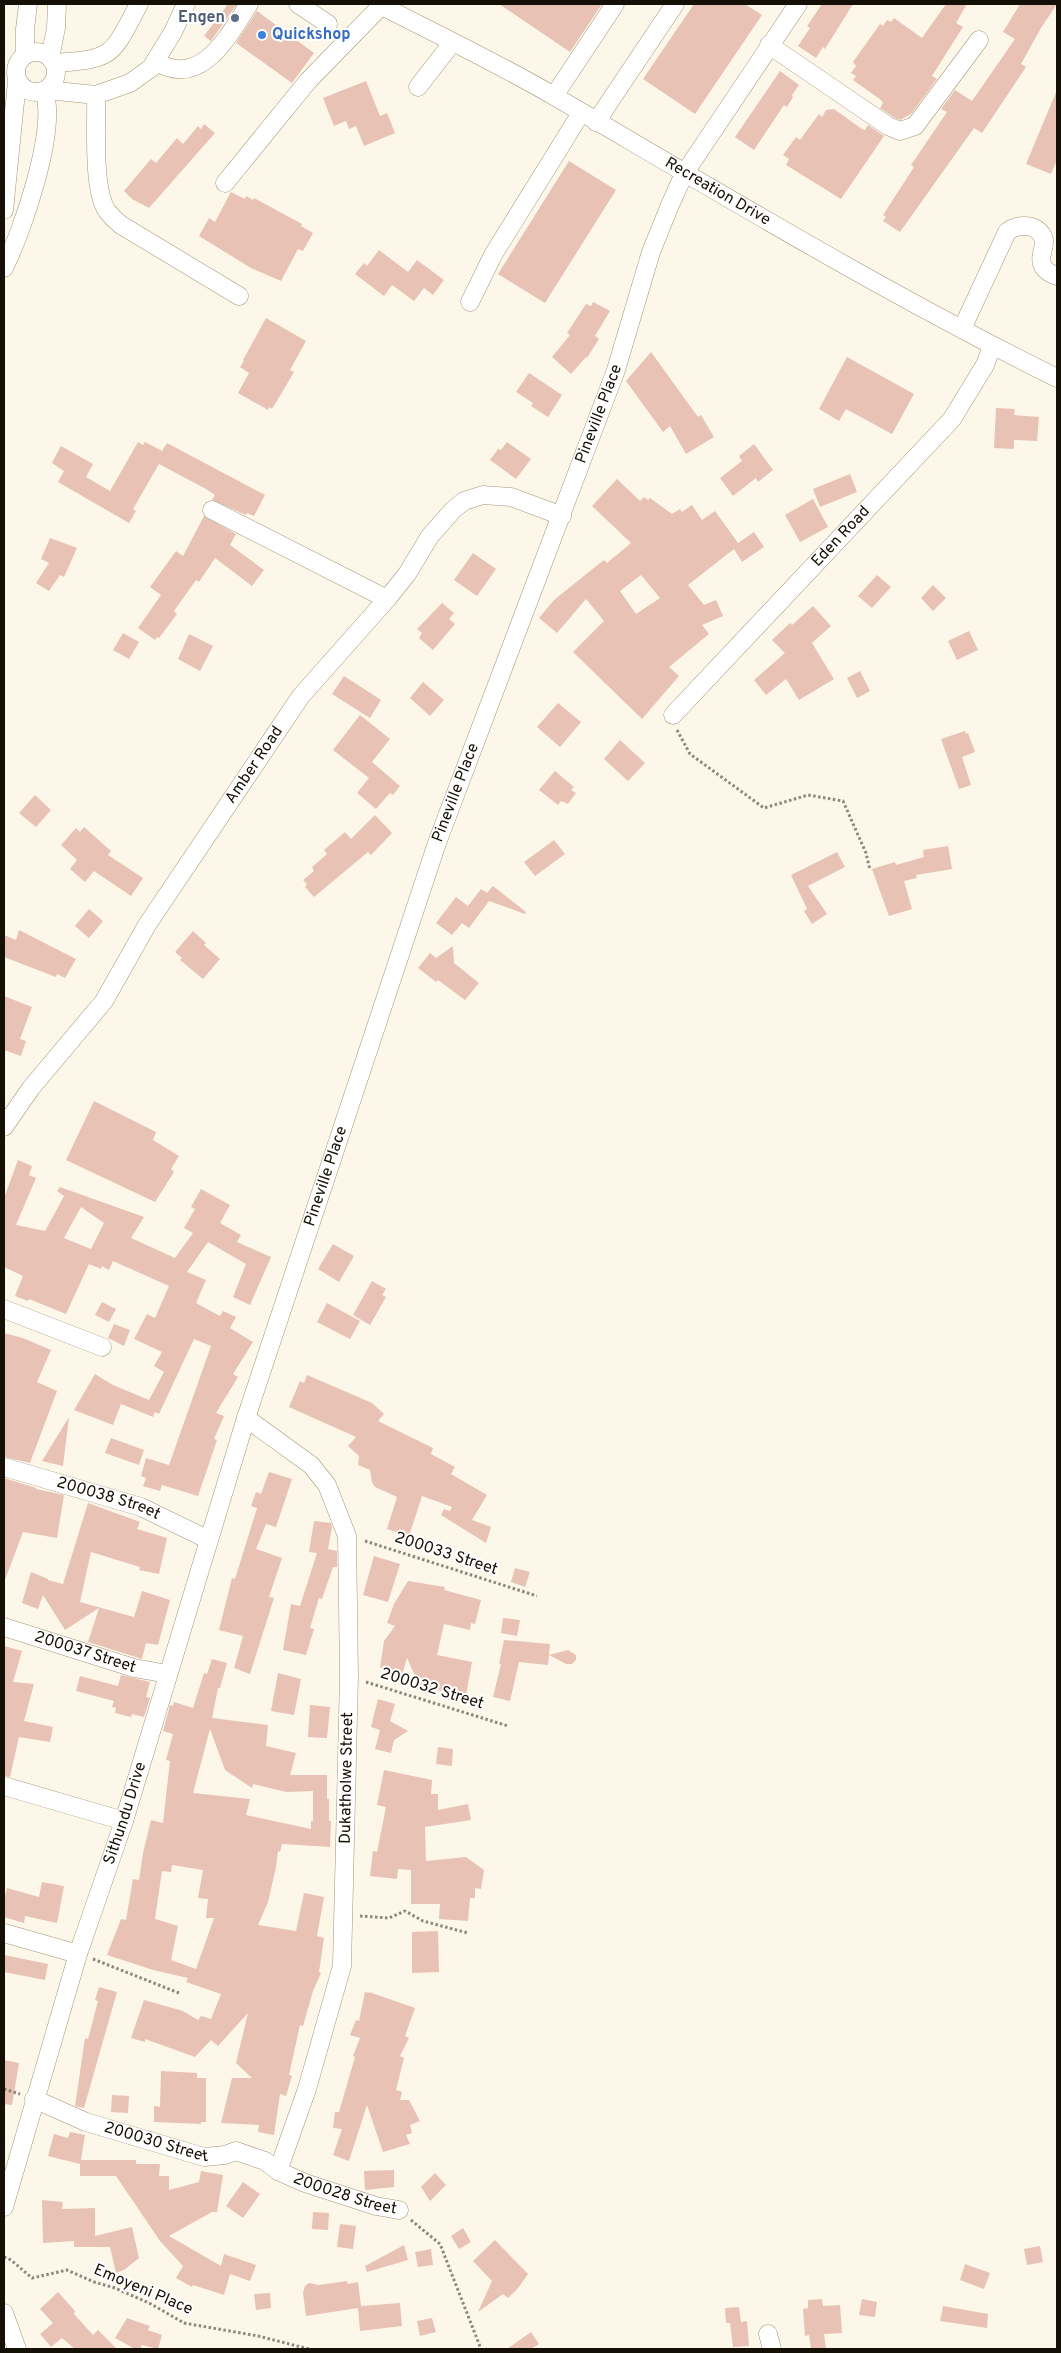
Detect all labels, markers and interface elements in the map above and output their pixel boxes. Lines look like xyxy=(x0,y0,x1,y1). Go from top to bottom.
place label: Engen xyxy=(178,8,225,28)
marker: Engen xyxy=(229,12,241,24)
place label: Quickshop xyxy=(272,25,350,45)
marker: Quickshop xyxy=(256,29,268,41)
street label: Recreation Drive xyxy=(661,153,774,230)
street label: Pineville Place xyxy=(572,362,627,466)
street label: Eden Road xyxy=(807,502,875,571)
street label: Amber Road xyxy=(221,722,288,808)
street label: Pineville Place xyxy=(428,740,484,845)
street label: Pineville Place xyxy=(300,1124,352,1229)
street label: 200038 Street xyxy=(54,1473,163,1525)
street label: 200033 Street xyxy=(392,1528,500,1580)
street label: 200037 Street xyxy=(32,1627,138,1678)
street label: 200032 Street xyxy=(378,1664,486,1714)
street label: Dukatholwe Street xyxy=(336,1712,358,1844)
street label: Sithundu Drive xyxy=(100,1760,151,1867)
street label: 200030 Street xyxy=(101,2118,209,2167)
street label: 200028 Street xyxy=(290,2169,398,2219)
street label: Emoyeni Place xyxy=(90,2260,196,2320)

